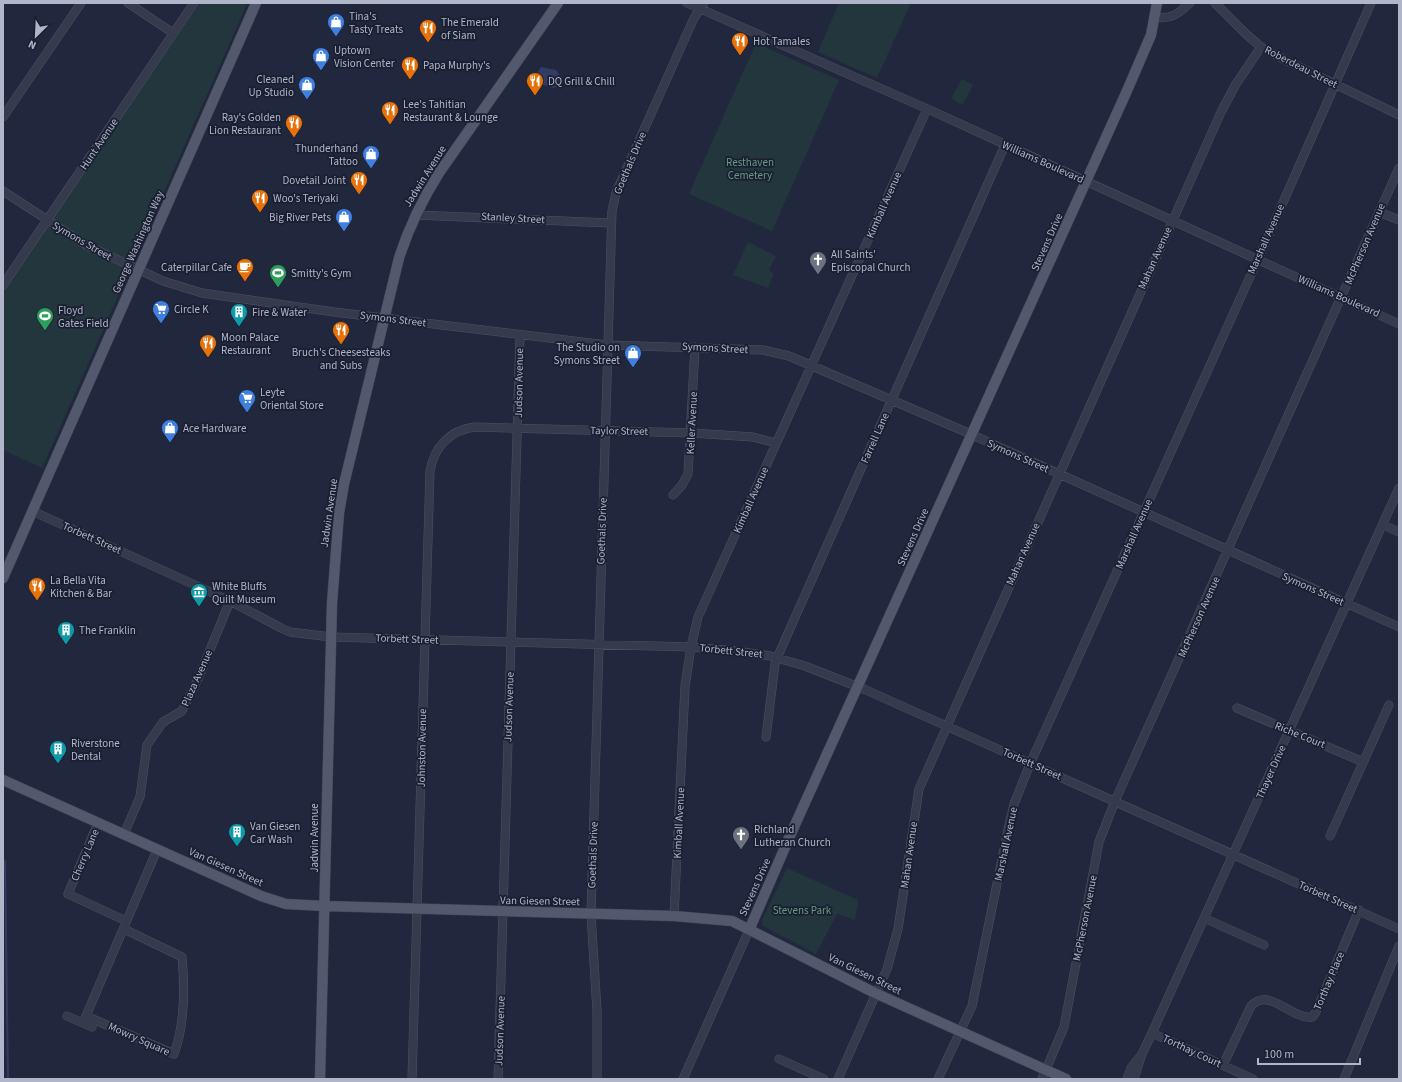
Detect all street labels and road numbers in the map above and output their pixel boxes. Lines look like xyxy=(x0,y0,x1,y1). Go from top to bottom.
street label: Roberdeau Street xyxy=(1262,42,1340,92)
street label: Hunt Avenue xyxy=(76,115,122,173)
street label: Goethals Drive xyxy=(610,129,650,197)
street label: Williams Boulevard xyxy=(1000,137,1086,187)
street label: Jadwin Avenue xyxy=(400,142,450,210)
street label: Kimball Avenue xyxy=(863,169,906,241)
street label: George Washington Way xyxy=(109,188,167,296)
street label: McPherson Avenue xyxy=(1341,200,1389,287)
street label: Marshall Avenue xyxy=(1244,201,1288,276)
street label: Stanley Street xyxy=(481,209,546,227)
street label: Stevens Drive xyxy=(1028,210,1067,273)
street label: Symons Street xyxy=(49,218,115,264)
street label: Mahan Avenue xyxy=(1134,224,1176,292)
street label: Williams Boulevard xyxy=(1296,271,1382,321)
street label: Symons Street xyxy=(359,308,427,331)
street label: Symons Street xyxy=(681,339,749,357)
street label: Judson Avenue xyxy=(511,347,527,418)
street label: Keller Avenue xyxy=(683,391,701,455)
street label: Farrell Lane xyxy=(857,410,893,466)
street label: Taylor Street xyxy=(590,423,648,439)
street label: Symons Street xyxy=(985,436,1052,476)
street label: Kimball Avenue xyxy=(730,464,773,536)
street label: Jadwin Avenue xyxy=(317,477,341,549)
street label: Marshall Avenue xyxy=(1112,496,1156,571)
street label: Goethals Drive xyxy=(593,497,611,565)
street label: Stevens Drive xyxy=(894,505,933,568)
street label: Torbett Street xyxy=(60,518,124,558)
street label: Mahan Avenue xyxy=(1002,520,1044,588)
street label: Symons Street xyxy=(1280,569,1347,609)
street label: McPherson Avenue xyxy=(1174,574,1224,660)
street label: Torbett Street xyxy=(375,630,439,648)
street label: Torbett Street xyxy=(699,640,764,662)
street label: Plaza Avenue xyxy=(178,647,216,709)
street label: Judson Avenue xyxy=(500,671,518,742)
street label: Johnston Avenue xyxy=(414,708,430,788)
street label: Riche Court xyxy=(1272,718,1328,752)
street label: Thayer Drive xyxy=(1252,742,1290,801)
street label: Torbett Street xyxy=(1000,744,1064,784)
street label: Kimball Avenue xyxy=(670,786,688,859)
street label: Jadwin Avenue xyxy=(307,803,322,873)
street label: Marshall Avenue xyxy=(991,805,1021,882)
street label: Mahan Avenue xyxy=(897,820,921,889)
street label: Goethals Drive xyxy=(584,821,602,889)
street label: Cherry Lane xyxy=(67,826,103,883)
street label: Van Giesen Street xyxy=(186,844,266,890)
street label: Stevens Drive xyxy=(736,855,775,918)
street label: McPherson Avenue xyxy=(1069,873,1101,962)
street label: Torbett Street xyxy=(1296,877,1360,917)
street label: Van Giesen Street xyxy=(500,893,580,909)
street label: Torthay Place xyxy=(1310,949,1348,1013)
street label: Van Giesen Street xyxy=(826,950,904,998)
street label: Judson Avenue xyxy=(491,995,509,1066)
street label: Mowry Square xyxy=(106,1019,173,1059)
street label: Torthay Court xyxy=(1160,1031,1224,1071)

